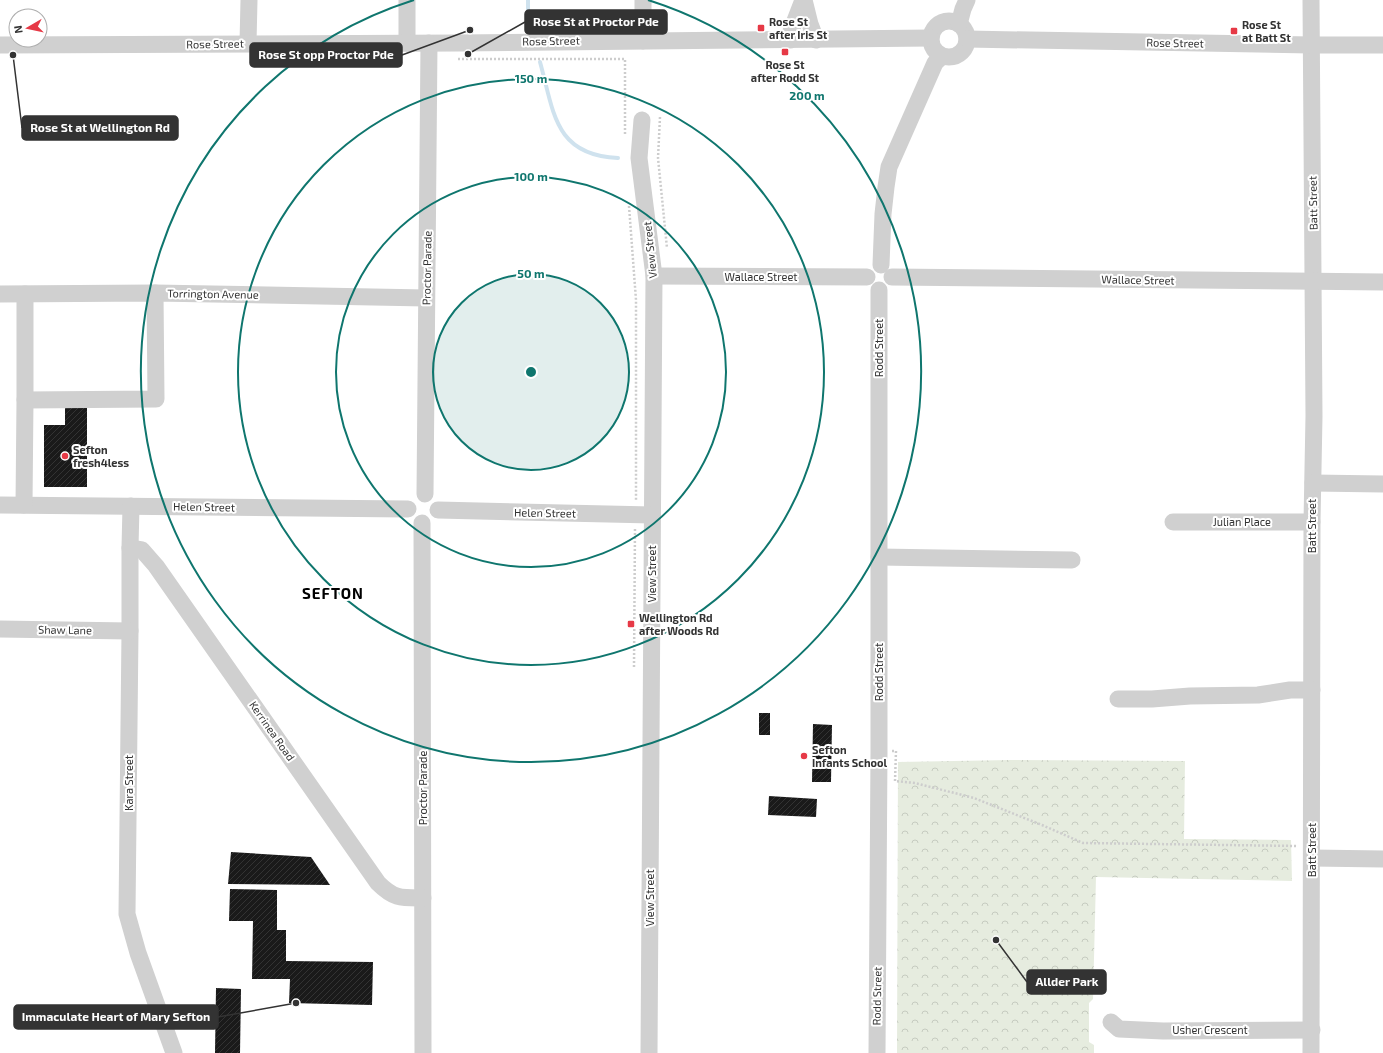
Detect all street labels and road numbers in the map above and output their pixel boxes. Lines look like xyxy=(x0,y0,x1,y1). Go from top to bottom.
street label: Rose Street xyxy=(522,33,580,48)
street label: Rose Street xyxy=(1146,35,1204,50)
street label: Rose Street xyxy=(186,36,244,51)
street label: Batt Street xyxy=(1306,176,1319,230)
street label: View Street xyxy=(640,221,659,279)
street label: Proctor Parade xyxy=(419,230,434,305)
street label: Wallace Street xyxy=(724,270,798,283)
street label: Wallace Street xyxy=(1101,272,1175,287)
street label: Torrington Avenue xyxy=(167,286,259,301)
street label: Rodd Street xyxy=(872,319,885,377)
street label: Helen Street xyxy=(173,499,235,514)
street label: Batt Street xyxy=(1305,499,1318,553)
street label: Helen Street xyxy=(514,505,576,520)
street label: Julian Place xyxy=(1213,515,1271,528)
street label: View Street xyxy=(645,545,658,603)
street label: Shaw Lane xyxy=(38,623,92,636)
street label: Rodd Street xyxy=(872,643,885,701)
street label: Kerrinea Road xyxy=(247,698,298,763)
street label: Proctor Parade xyxy=(416,751,429,825)
street label: Kara Street xyxy=(122,755,135,811)
street label: Batt Street xyxy=(1305,823,1318,877)
street label: View Street xyxy=(643,869,656,927)
street label: Rodd Street xyxy=(869,967,884,1025)
street label: Usher Crescent xyxy=(1172,1023,1248,1036)

